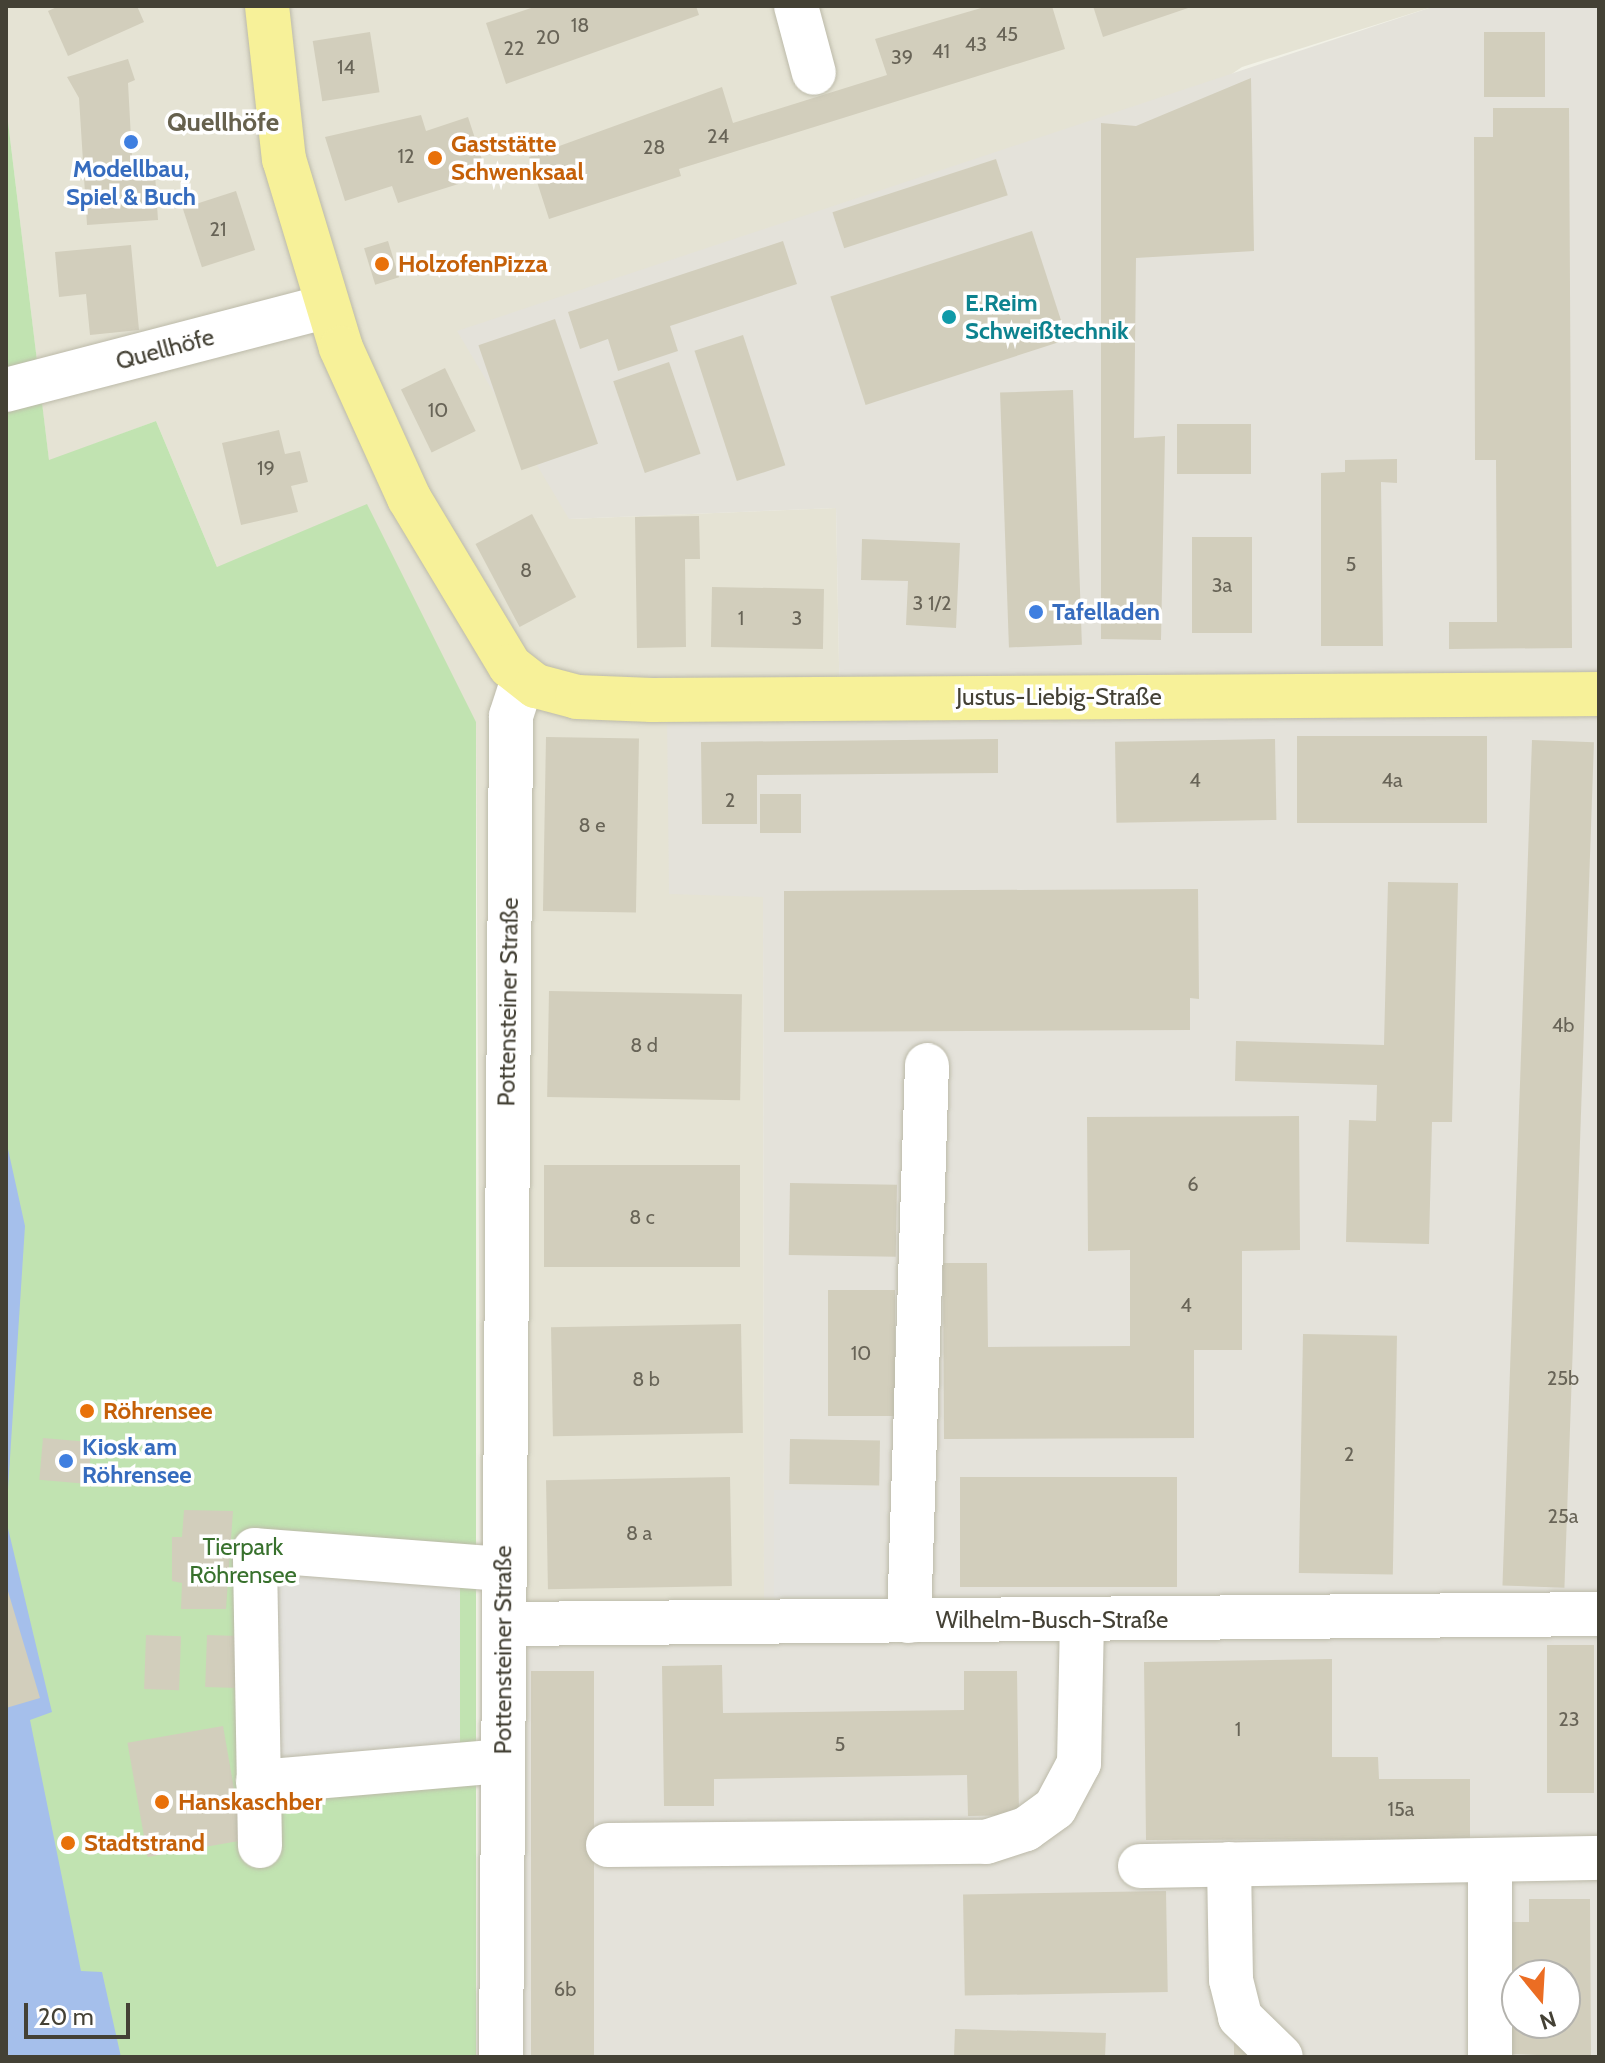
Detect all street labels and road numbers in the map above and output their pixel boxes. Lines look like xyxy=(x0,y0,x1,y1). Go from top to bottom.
street label: Quellhöfe xyxy=(113,322,217,376)
street label: Justus-Liebig-Straße xyxy=(956,683,1162,711)
street label: Pottensteiner Straße xyxy=(492,897,524,1107)
street label: Pottensteiner Straße xyxy=(489,1546,517,1754)
street label: Wilhelm-Busch-Straße xyxy=(936,1606,1168,1634)

